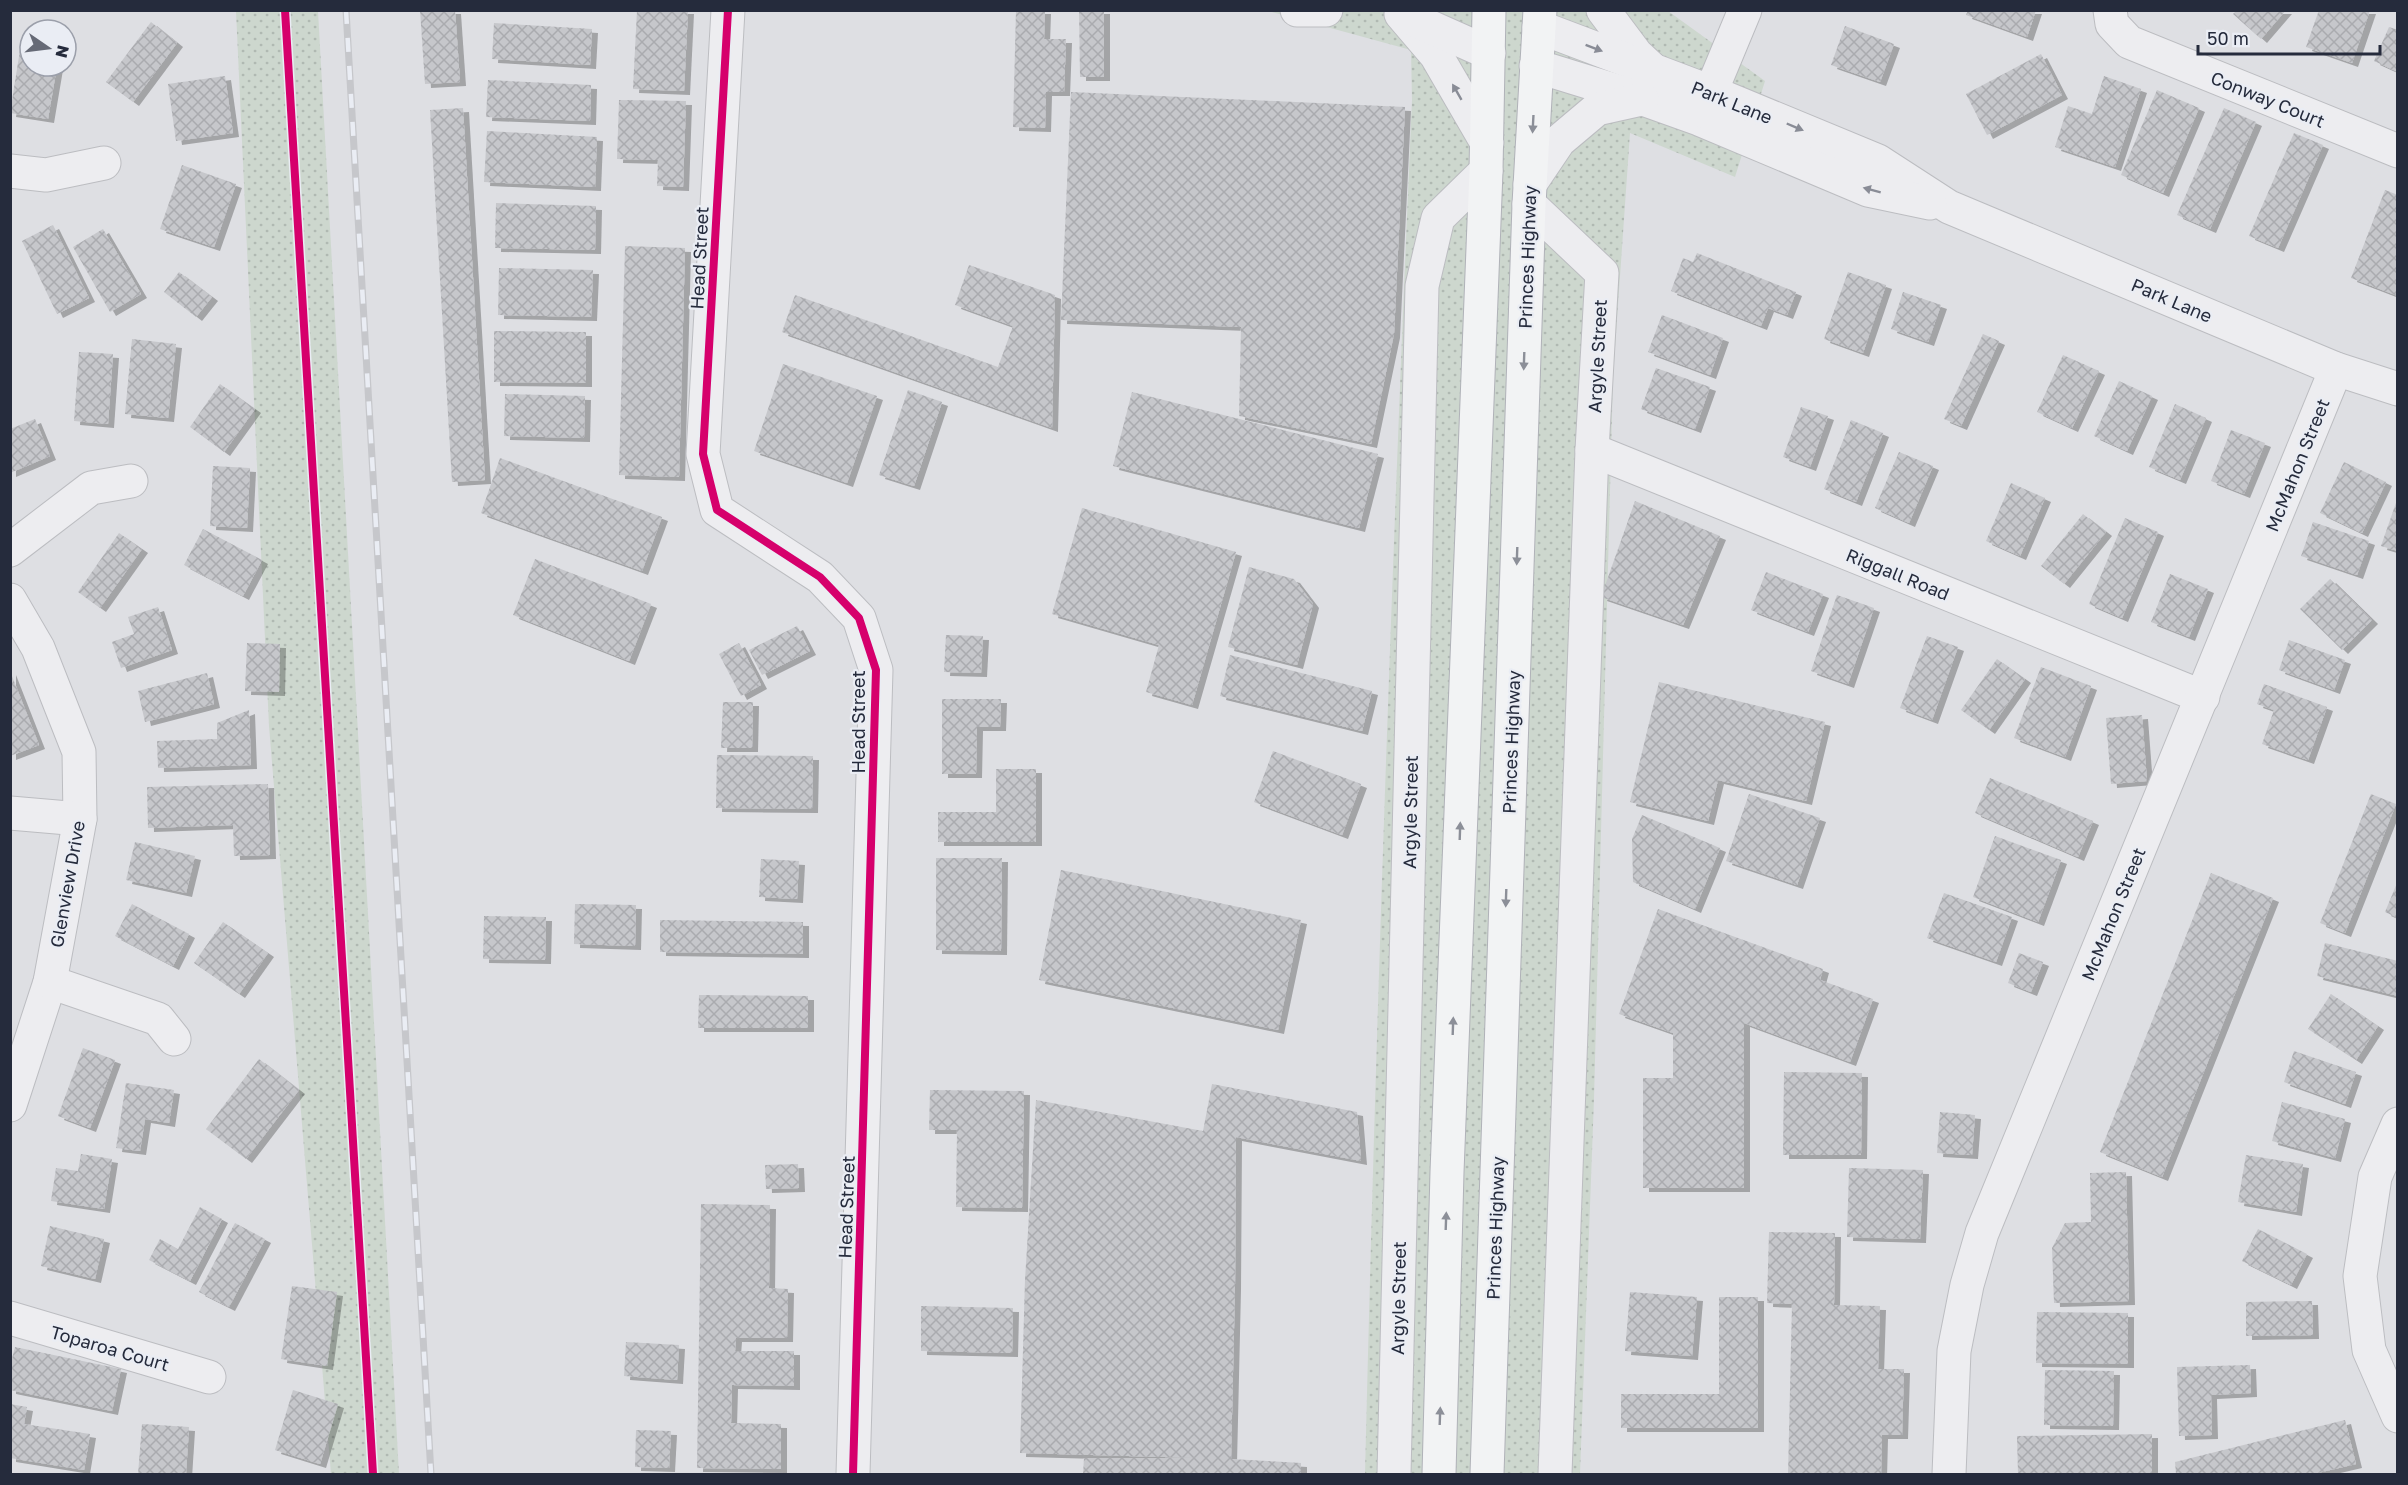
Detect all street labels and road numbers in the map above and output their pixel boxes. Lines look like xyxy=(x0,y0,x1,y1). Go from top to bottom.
street label: Conway Court xyxy=(2208,66,2328,132)
street label: Park Lane xyxy=(1688,76,1776,128)
street label: Princes Highway xyxy=(1514,185,1540,329)
street label: Head Street xyxy=(685,206,713,310)
street label: Park Lane xyxy=(2128,273,2216,327)
street label: Argyle Street xyxy=(1583,299,1611,413)
street label: McMahon Street xyxy=(2260,395,2334,535)
street label: Riggall Road xyxy=(1843,543,1953,605)
street label: Head Street xyxy=(847,670,869,774)
street label: Princes Highway xyxy=(1498,670,1524,814)
street label: Argyle Street xyxy=(1398,755,1422,869)
street label: Glenview Drive xyxy=(45,819,89,949)
street label: McMahon Street xyxy=(2076,844,2150,984)
street label: Head Street xyxy=(833,1155,859,1259)
street label: Princes Highway xyxy=(1482,1156,1508,1300)
street label: Argyle Street xyxy=(1386,1241,1410,1355)
street label: Toparoa Court xyxy=(48,1321,172,1375)

